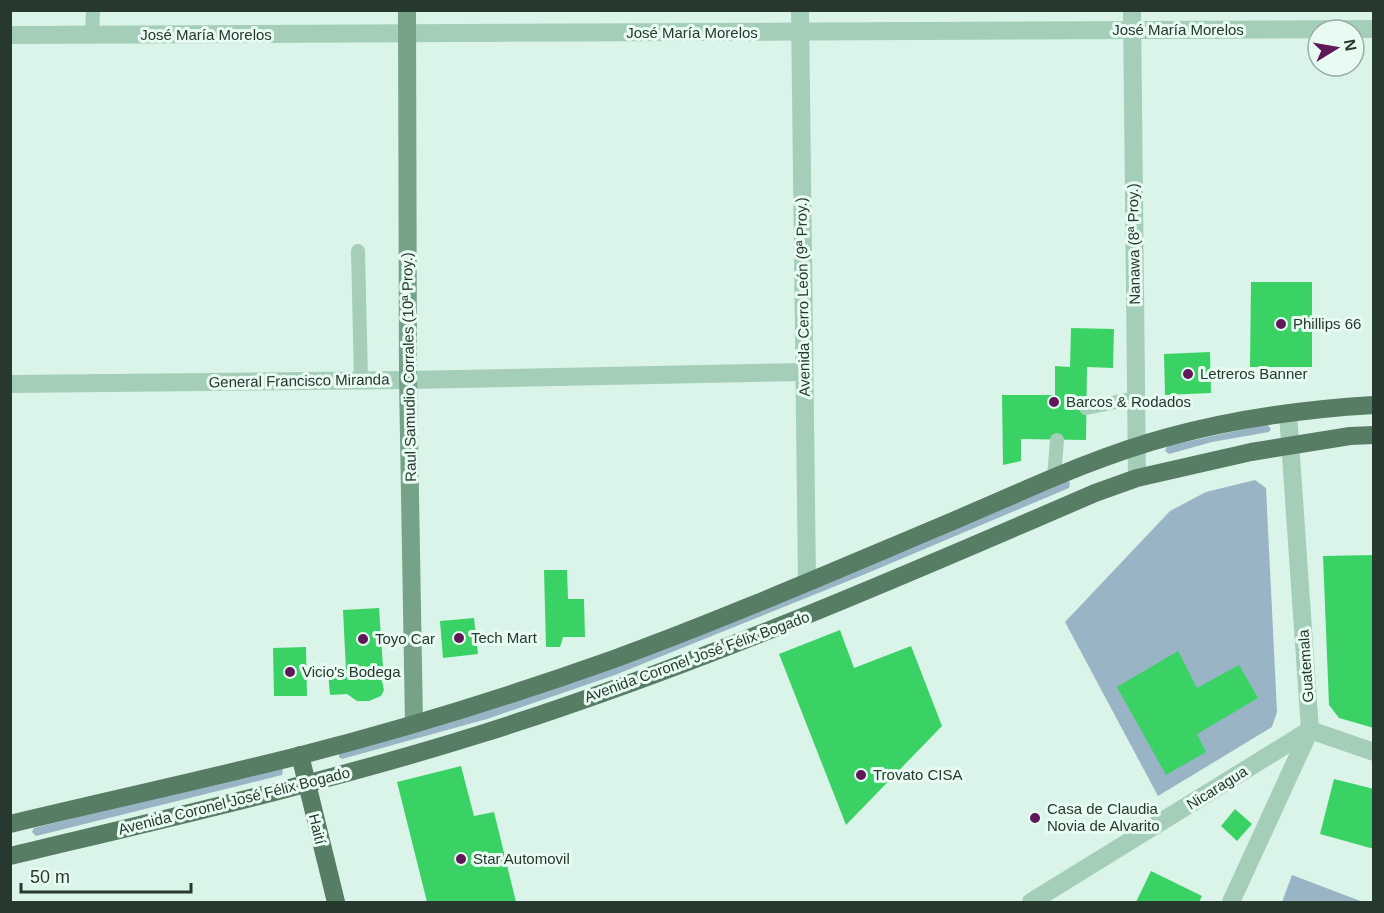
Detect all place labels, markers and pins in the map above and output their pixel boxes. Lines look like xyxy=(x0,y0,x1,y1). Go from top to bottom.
place label: Phillips 66 xyxy=(1293,315,1361,332)
marker: Phillips 66 xyxy=(1274,317,1288,331)
place label: Letreros Banner xyxy=(1200,365,1308,382)
marker: Letreros Banner xyxy=(1181,367,1195,381)
place label: Barcos & Rodados xyxy=(1066,393,1191,410)
marker: Barcos & Rodados xyxy=(1047,395,1061,409)
place label: Tech Mart xyxy=(471,629,538,646)
place label: Toyo Car xyxy=(375,630,435,647)
marker: Tech Mart xyxy=(452,631,466,645)
marker: Toyo Car xyxy=(356,632,370,646)
place label: Vicio's Bodega xyxy=(302,663,401,680)
marker: Vicio's Bodega xyxy=(283,665,297,679)
place label: Trovato CISA xyxy=(873,766,962,783)
marker: Trovato CISA xyxy=(854,768,868,782)
place label: Casa de Claudia Novia de Alvarito xyxy=(1047,800,1160,834)
marker: Casa de Claudia Novia de Alvarito xyxy=(1028,811,1042,825)
place label: Star Automovil xyxy=(473,850,570,867)
marker: Star Automovil xyxy=(454,852,468,866)

